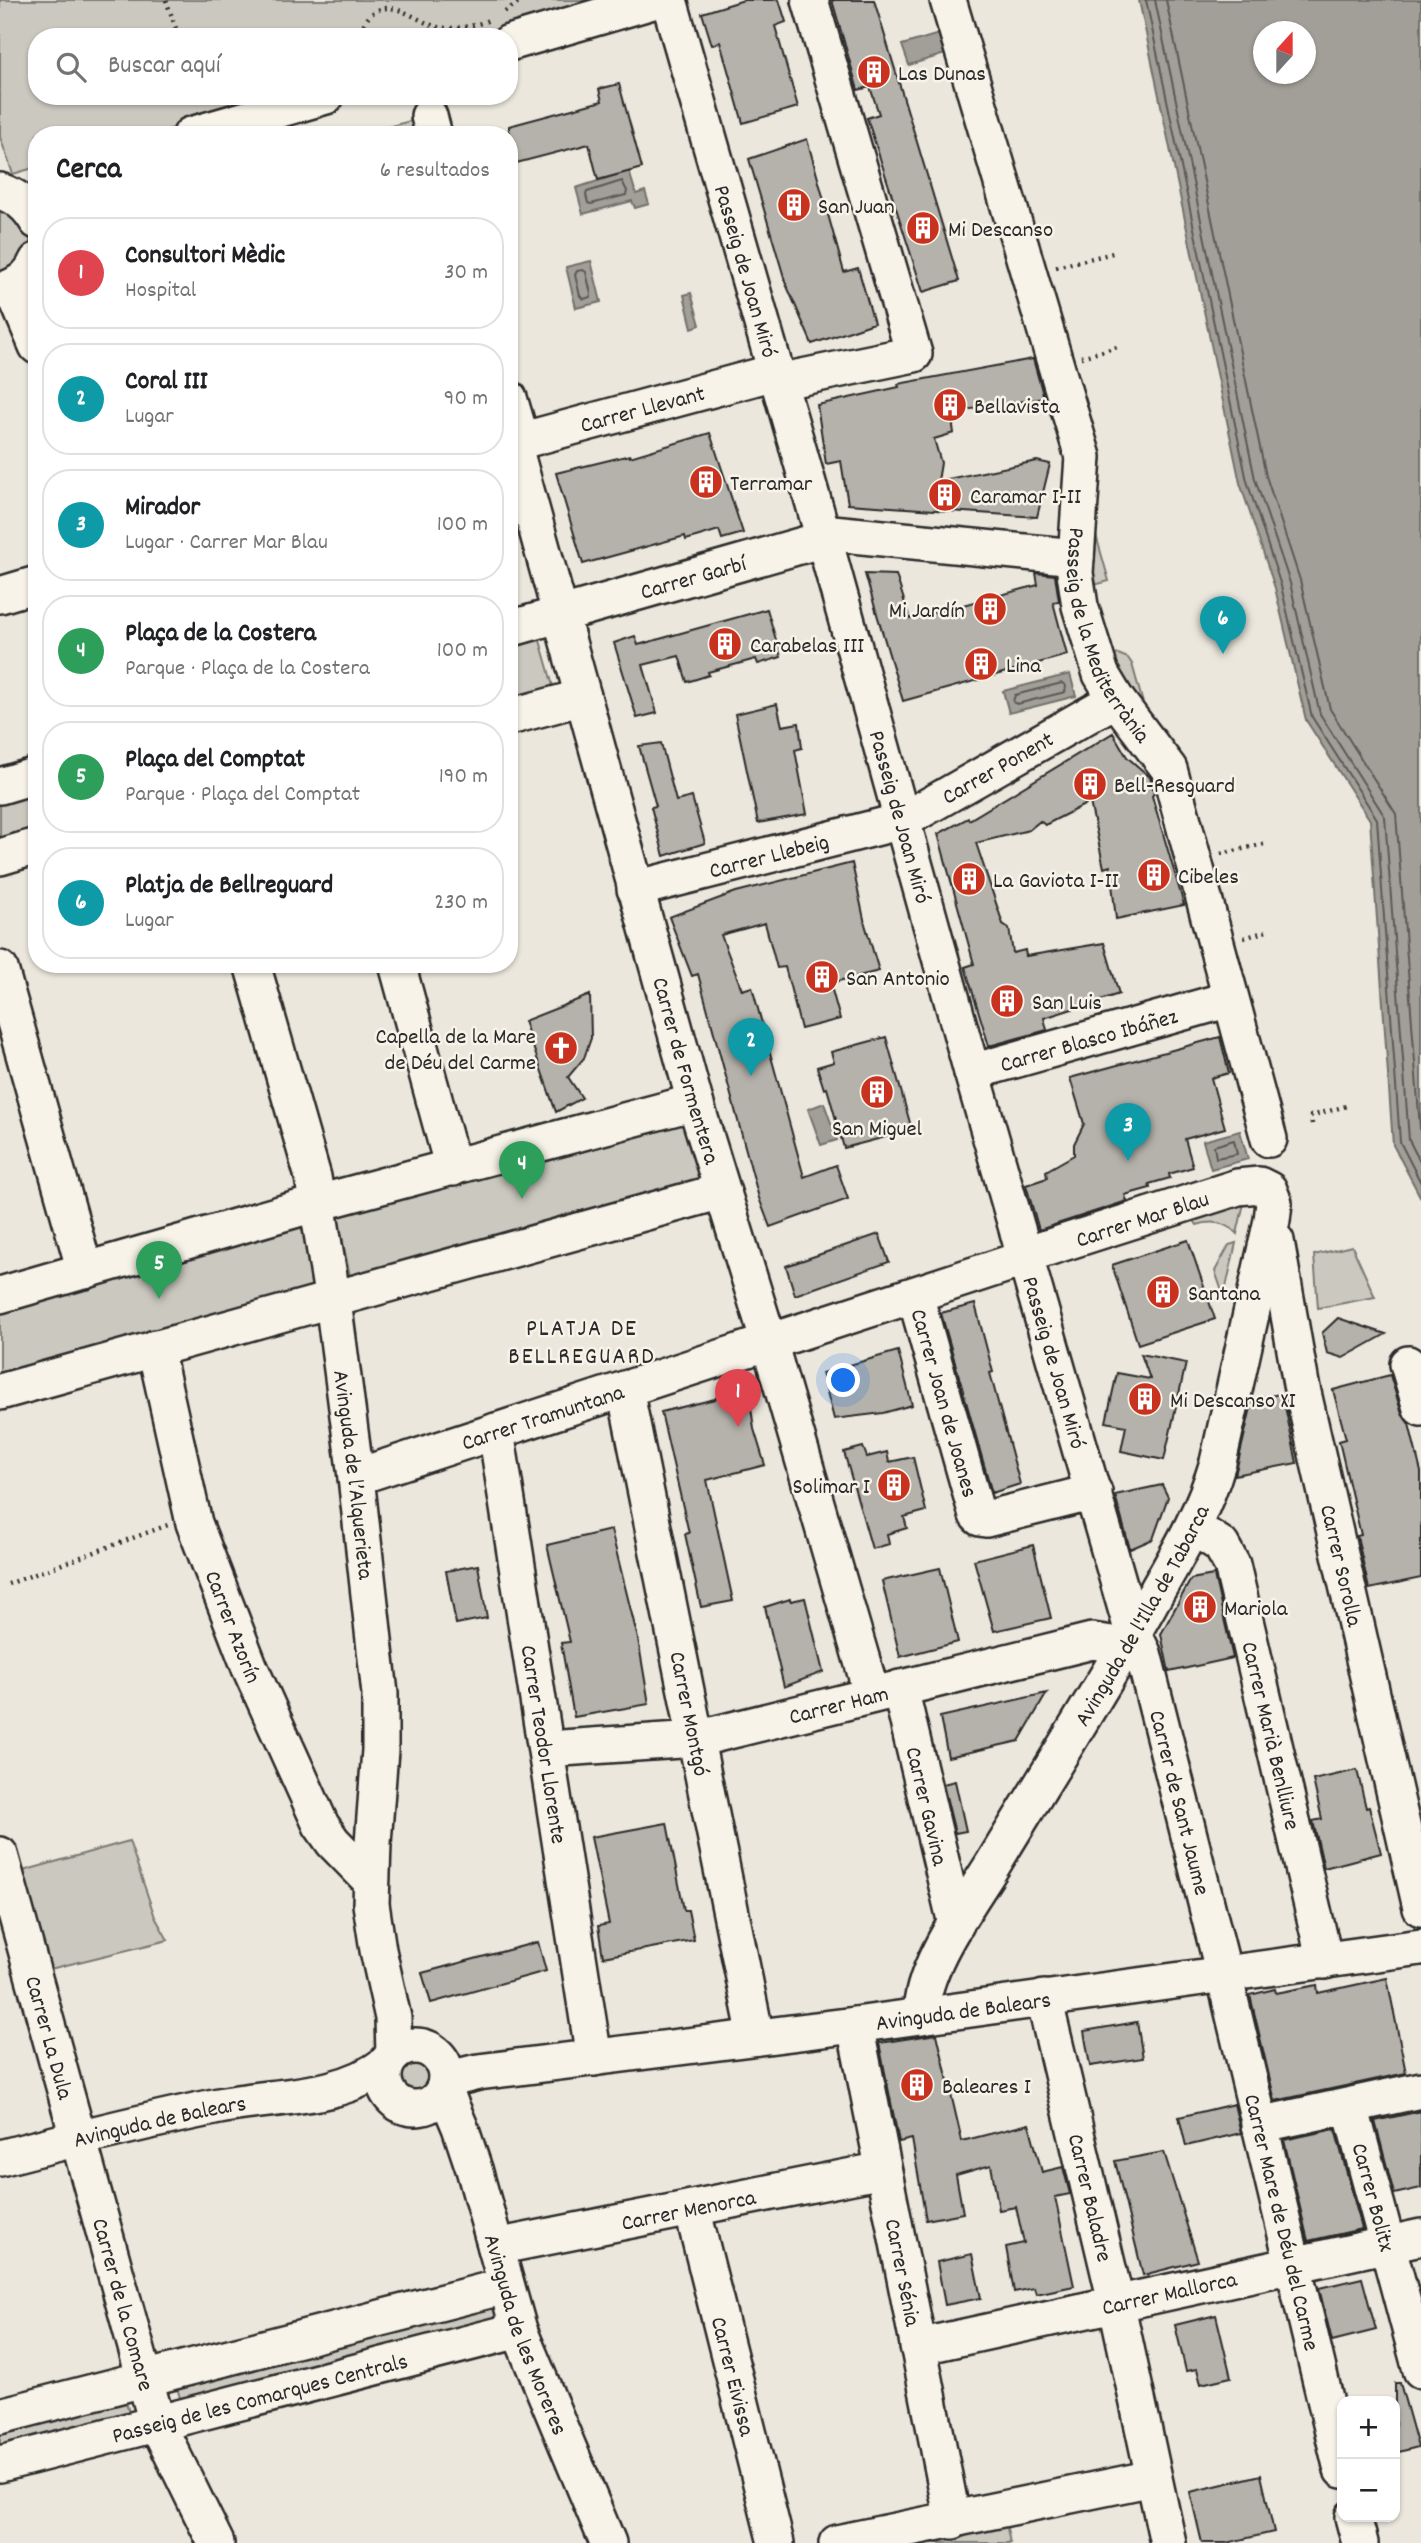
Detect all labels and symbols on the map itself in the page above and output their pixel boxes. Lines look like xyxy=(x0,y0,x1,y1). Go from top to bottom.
north arrow xyxy=(1253,21,1316,84)
building icon: Las Dunas xyxy=(855,53,893,91)
place label: Las Dunas xyxy=(898,59,986,92)
street label: Passeig de Joan Miró xyxy=(703,182,784,362)
building icon: San Juan xyxy=(775,186,813,224)
place label: San Juan xyxy=(818,192,895,225)
building icon: Mi Descanso xyxy=(904,209,942,247)
place label: Mi Descanso xyxy=(948,215,1053,248)
street label: Carrer Llevant xyxy=(577,379,709,444)
building icon: Bellavista xyxy=(931,386,969,424)
place label: Bellavista xyxy=(974,392,1061,425)
building icon: Terramar xyxy=(687,463,725,501)
place label: Terramar xyxy=(730,469,813,502)
building icon: Caramar I-II xyxy=(926,476,964,514)
place label: Caramar I-II xyxy=(970,482,1081,515)
street label: Passeig de la Mediterrània xyxy=(1054,526,1157,752)
street label: Carrer Garbí xyxy=(637,549,752,611)
building icon: Mi Jardín xyxy=(971,590,1009,628)
place label: Mi Jardín xyxy=(889,596,965,629)
pin: 6 xyxy=(1200,596,1246,654)
building icon: Carabelas III xyxy=(706,625,744,663)
place label: Carabelas III xyxy=(750,631,864,664)
building icon: Lina xyxy=(962,645,1000,683)
place label: Lina xyxy=(1006,651,1042,684)
street label: Carrer Ponent xyxy=(937,725,1061,815)
street label: Passeig de Joan Miró xyxy=(858,727,937,908)
building icon: Bell-Resguard xyxy=(1071,765,1109,803)
place label: Bell-Resguard xyxy=(1114,771,1235,804)
street label: Carrer Llebeig xyxy=(706,827,833,889)
building icon: Cibeles xyxy=(1135,856,1173,894)
building icon: La Gaviota I-II xyxy=(950,860,988,898)
place label: Cibeles xyxy=(1178,862,1239,895)
place label: La Gaviota I-II xyxy=(993,866,1119,899)
building icon: San Antonio xyxy=(803,958,841,996)
place label: San Antonio xyxy=(846,964,950,997)
street label: Carrer de Formentera xyxy=(641,974,727,1170)
building icon: San Luis xyxy=(988,982,1026,1020)
place label: San Luis xyxy=(1032,988,1102,1021)
street label: Carrer Blasco Ibáñez xyxy=(997,1002,1182,1083)
pin: 2 xyxy=(728,1018,774,1076)
place label: Capella de la Mare de Déu del Carme xyxy=(376,1022,536,1081)
church icon: Capella de la Mare de Déu del Carme xyxy=(542,1029,580,1067)
building icon: San Miguel xyxy=(858,1073,896,1111)
pin: 3 xyxy=(1105,1103,1151,1161)
place label: San Miguel xyxy=(832,1114,923,1147)
pin: 4 xyxy=(499,1141,545,1199)
street label: Carrer Mar Blau xyxy=(1072,1184,1214,1258)
pin: 5 xyxy=(136,1241,182,1299)
street label: Passeig de Joan Miró xyxy=(1011,1273,1092,1454)
building icon: Santana xyxy=(1144,1273,1182,1311)
place label: Santana xyxy=(1188,1279,1261,1312)
street label: Carrer Joan de Joanes xyxy=(900,1306,984,1502)
district label: PLATJA DE BELLREGUARD xyxy=(508,1313,656,1375)
your location xyxy=(826,1363,860,1397)
street label: Avinguda de l’Alquerieta xyxy=(322,1368,380,1582)
pin: 1 xyxy=(715,1369,761,1427)
street label: Carrer Tramuntana xyxy=(458,1377,630,1461)
building icon: Mi Descanso XI xyxy=(1126,1380,1164,1418)
place label: Mi Descanso XI xyxy=(1170,1386,1296,1419)
building icon: Solimar I xyxy=(875,1466,913,1504)
place label: Solimar I xyxy=(792,1472,870,1505)
street label: Avinguda de l'Illa de Tabarca xyxy=(1068,1499,1221,1734)
street label: Carrer Sorolla xyxy=(1309,1502,1369,1631)
street label: Carrer Azorín xyxy=(194,1566,268,1689)
building icon: Mariola xyxy=(1181,1588,1219,1626)
place label: Mariola xyxy=(1224,1594,1289,1627)
street label: Carrer Marià Benlliure xyxy=(1231,1639,1307,1834)
street label: Carrer Teodor Llorente xyxy=(510,1643,573,1846)
street label: Carrer Montgó xyxy=(658,1649,716,1779)
street label: Carrer Ham xyxy=(786,1679,892,1735)
street label: Carrer de Sant Jaume xyxy=(1138,1707,1217,1899)
street label: Carrer Gavina xyxy=(895,1744,955,1870)
street label: Carrer La Dula xyxy=(14,1973,80,2105)
street label: Avinguda de Balears xyxy=(874,1985,1053,2042)
building icon: Baleares I xyxy=(898,2066,936,2104)
place label: Baleares I xyxy=(942,2072,1031,2105)
street label: Avinguda de Balears xyxy=(70,2089,248,2159)
street label: Carrer Mare de Déu del Carme xyxy=(1233,2091,1326,2355)
street label: Carrer Baladre xyxy=(1057,2131,1119,2266)
street label: Carrer Bolitx xyxy=(1341,2140,1402,2256)
street label: Carrer Menorca xyxy=(619,2182,760,2242)
street label: Carrer de la Comare xyxy=(81,2215,160,2395)
street label: Carrer Sénia xyxy=(874,2216,927,2331)
street label: Avinguda de les Moreres xyxy=(473,2231,574,2441)
street label: Carrer Mallorca xyxy=(1099,2264,1242,2326)
street label: Carrer Eivissa xyxy=(700,2314,762,2441)
street label: Passeig de les Comarques Centrals xyxy=(109,2346,412,2454)

